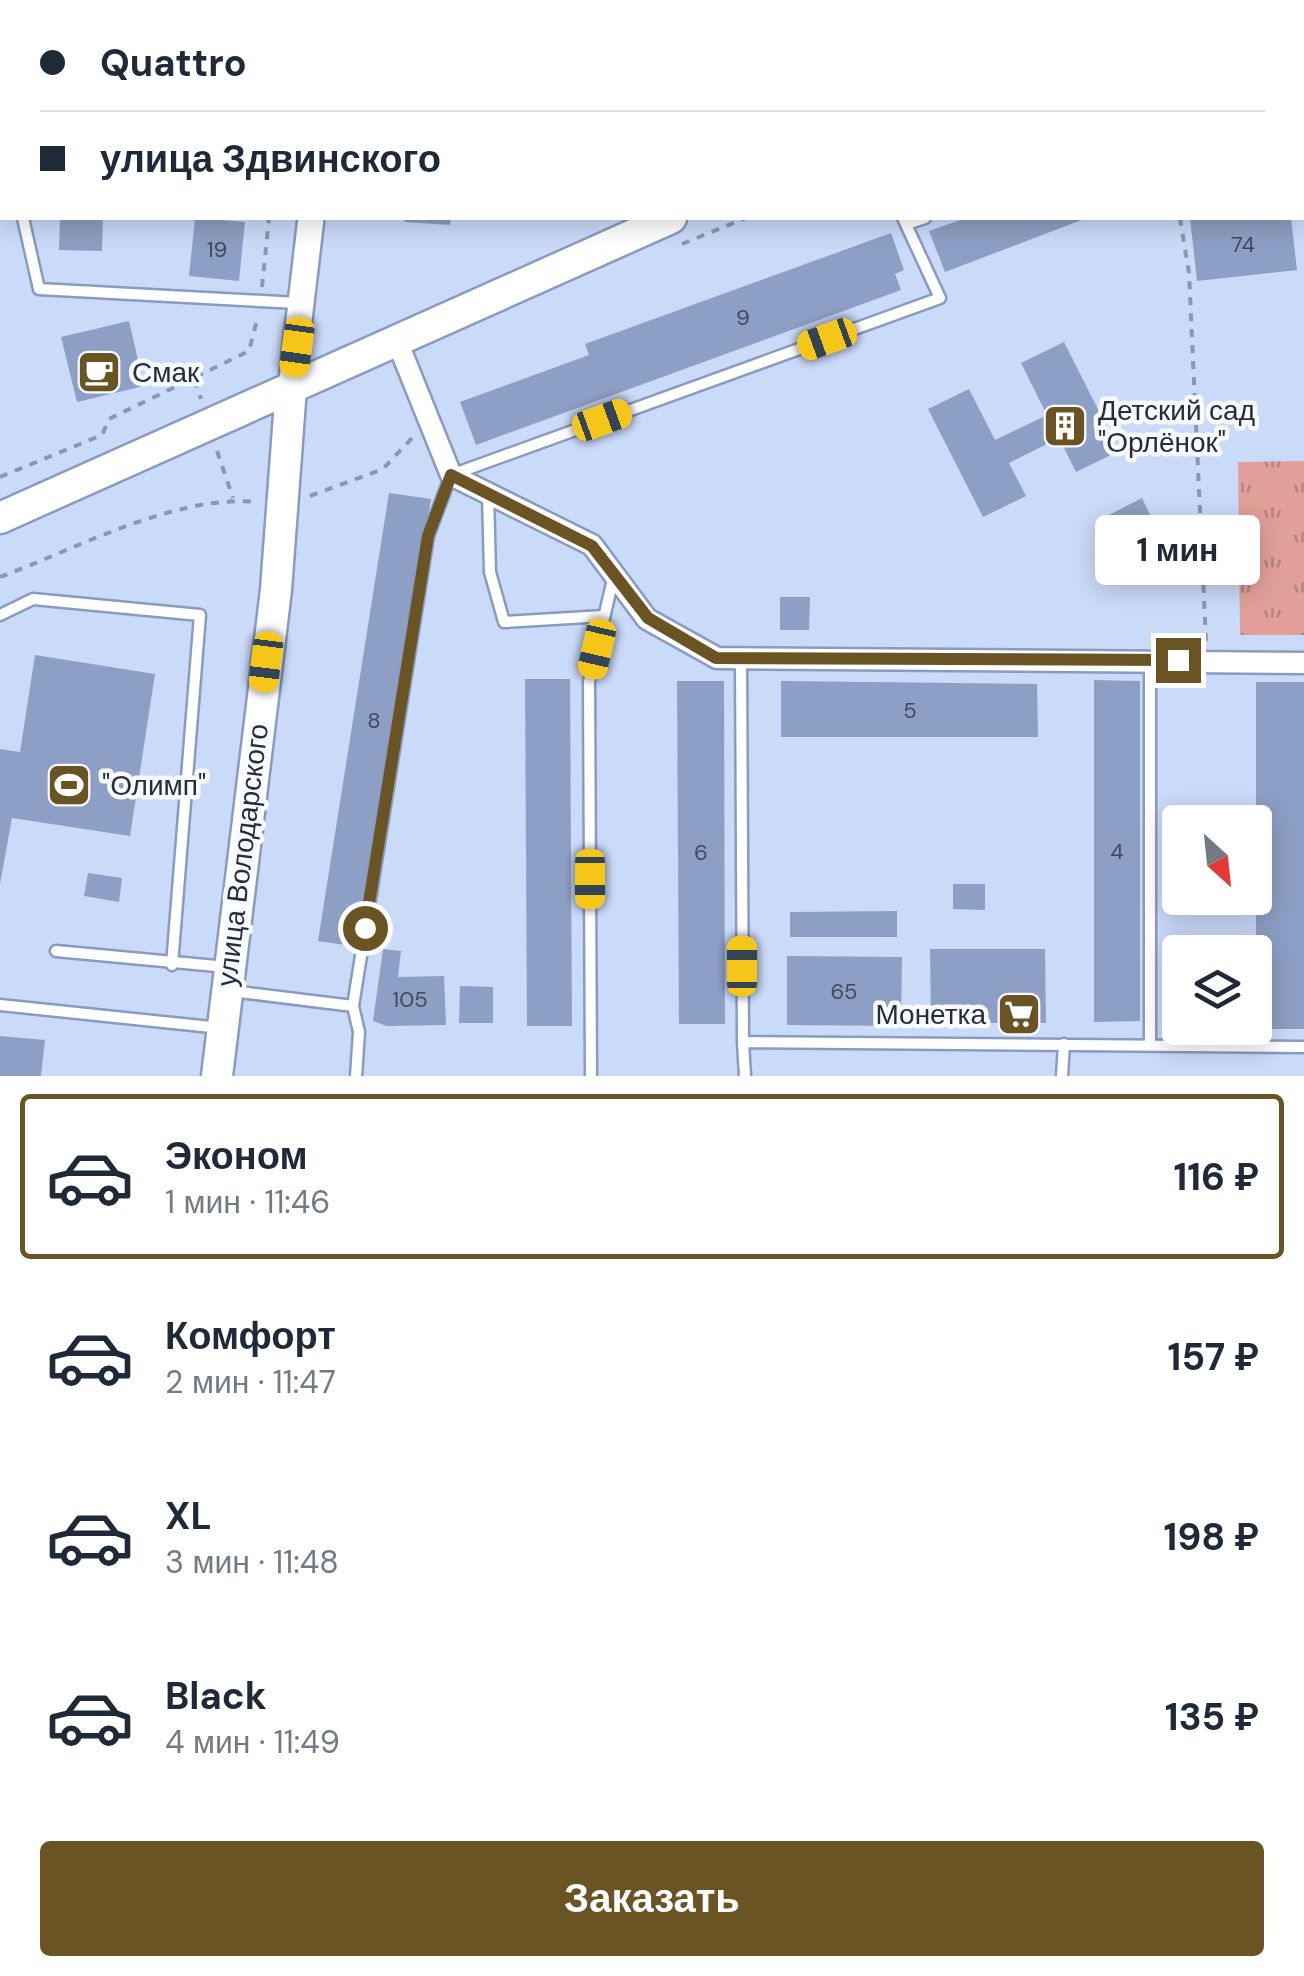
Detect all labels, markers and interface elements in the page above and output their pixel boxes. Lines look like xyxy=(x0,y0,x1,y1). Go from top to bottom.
text: Quattro xyxy=(100,38,247,88)
text: улица Здвинского xyxy=(100,134,441,184)
house number: 74 xyxy=(1231,230,1255,259)
house number: 19 xyxy=(207,235,227,264)
house number: 9 xyxy=(736,303,750,332)
car xyxy=(278,315,316,379)
car xyxy=(794,315,860,363)
cafe icon: Смак xyxy=(76,349,122,395)
place label: Смак xyxy=(132,354,200,391)
place label: Детский сад "Орлёнок" xyxy=(1098,392,1255,461)
car xyxy=(569,396,635,444)
building icon: Детский сад "Орлёнок" xyxy=(1042,403,1088,449)
callout: 1 мин xyxy=(1096,515,1260,585)
text: 1 мин xyxy=(1137,529,1218,571)
car xyxy=(576,616,618,682)
car xyxy=(247,630,285,694)
route end xyxy=(1156,638,1201,683)
house number: 5 xyxy=(903,696,917,725)
house number: 8 xyxy=(367,706,381,735)
street label: улица Володарского xyxy=(208,722,277,989)
sports icon: "Олимп" xyxy=(46,762,92,808)
place label: "Олимп" xyxy=(102,767,206,804)
north arrow xyxy=(1162,805,1272,915)
map controls xyxy=(1162,805,1272,1045)
house number: 4 xyxy=(1110,837,1124,866)
house number: 6 xyxy=(694,838,708,867)
car xyxy=(575,849,605,909)
route start xyxy=(343,906,388,951)
button: layers xyxy=(1162,935,1272,1045)
car xyxy=(727,936,757,996)
house number: 65 xyxy=(831,977,857,1006)
house number: 105 xyxy=(392,985,428,1014)
supermarket icon: Монетка xyxy=(996,991,1042,1037)
place label: Монетка xyxy=(875,996,986,1033)
text: Эконом xyxy=(165,1131,308,1181)
icon: car xyxy=(45,1132,135,1222)
text: 116 ₽ xyxy=(1173,1152,1259,1202)
text: 1 мин · 11:46 xyxy=(165,1181,330,1223)
text: Комфорт xyxy=(165,1311,336,1361)
icon: car xyxy=(45,1312,135,1402)
text: 157 ₽ xyxy=(1168,1332,1259,1382)
text: 2 мин · 11:47 xyxy=(165,1361,336,1403)
text: XL xyxy=(165,1491,212,1541)
icon: car xyxy=(45,1492,135,1582)
text: 198 ₽ xyxy=(1163,1512,1259,1562)
text: 3 мин · 11:48 xyxy=(165,1541,339,1583)
text: Black xyxy=(165,1671,267,1721)
icon: car xyxy=(45,1672,135,1762)
text: 135 ₽ xyxy=(1165,1692,1259,1742)
text: 4 мин · 11:49 xyxy=(165,1721,340,1763)
button: Заказать xyxy=(40,1841,1264,1956)

